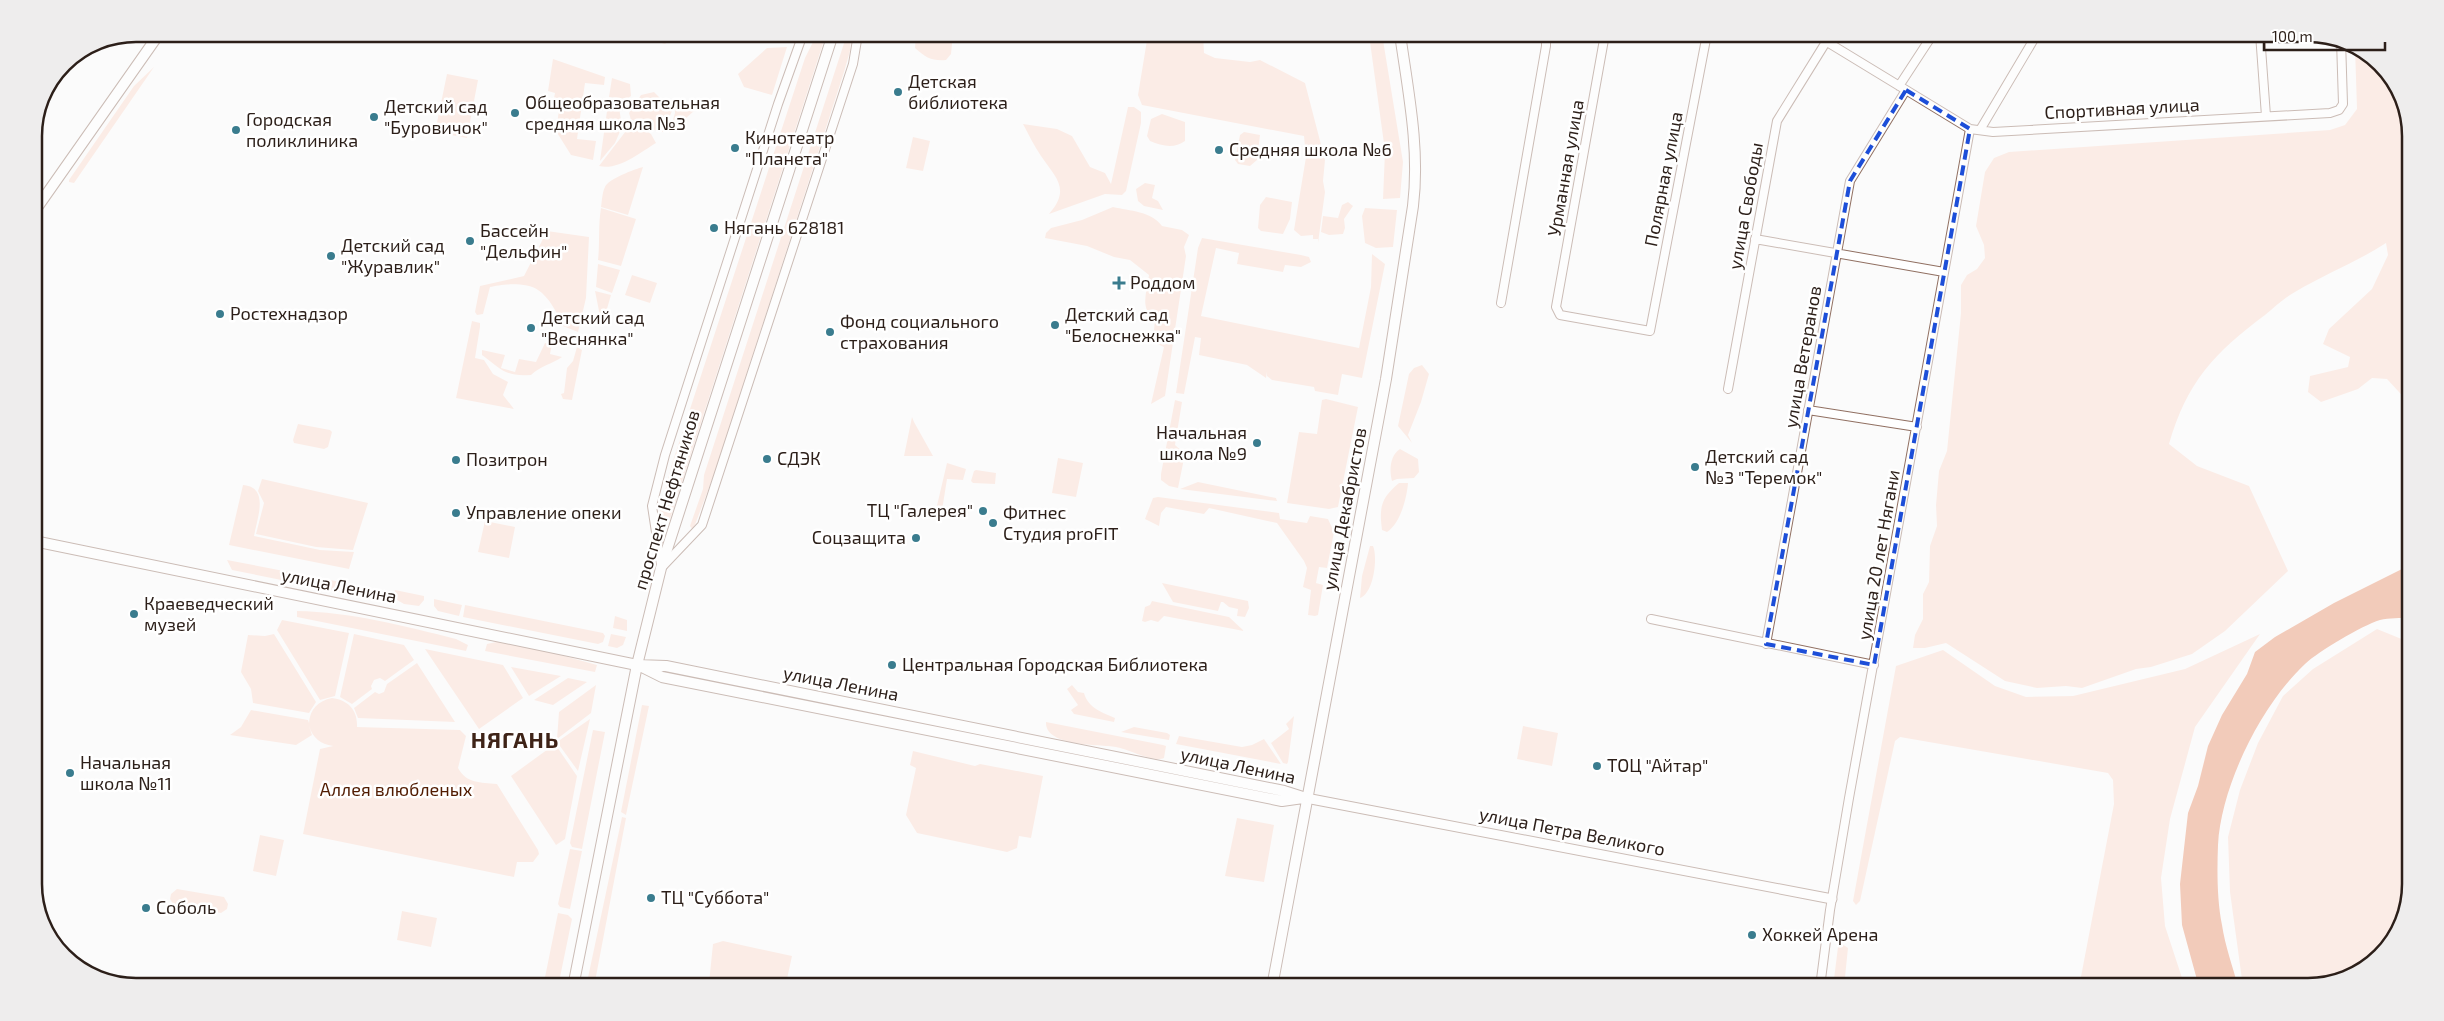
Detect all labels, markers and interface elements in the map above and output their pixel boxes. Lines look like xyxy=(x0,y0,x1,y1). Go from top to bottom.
scale bar xyxy=(2264,20,2385,52)
text: 100 m xyxy=(2272,27,2313,45)
place label: Детская библиотека xyxy=(908,70,1008,113)
marker: Детская библиотека xyxy=(892,86,904,98)
place label: Общеобразовательная средняя школа №3 xyxy=(525,91,720,134)
street label: Спортивная улица xyxy=(2044,93,2200,123)
place label: Детский сад "Буровичок" xyxy=(384,95,488,138)
street label: Урманная улица xyxy=(1542,98,1588,238)
marker: Общеобразовательная средняя школа №3 xyxy=(509,107,521,119)
place label: Городская поликлиника xyxy=(246,108,358,151)
street label: Полярная улица xyxy=(1639,109,1687,248)
marker: Детский сад "Буровичок" xyxy=(368,111,380,123)
marker: Городская поликлиника xyxy=(230,124,242,136)
place label: Кинотеатр "Планета" xyxy=(745,126,835,169)
place label: Средняя школа №6 xyxy=(1229,138,1392,160)
street label: улица Свободы xyxy=(1723,141,1767,271)
marker: Кинотеатр "Планета" xyxy=(729,142,741,154)
marker: Средняя школа №6 xyxy=(1213,144,1225,156)
place label: Нягань 628181 xyxy=(724,216,844,238)
place label: Бассейн "Дельфин" xyxy=(480,219,567,262)
marker: Нягань 628181 xyxy=(708,222,720,234)
place label: Детский сад "Журавлик" xyxy=(341,234,445,277)
marker: Бассейн "Дельфин" xyxy=(464,235,476,247)
marker: Детский сад "Журавлик" xyxy=(325,250,337,262)
place label: Роддом xyxy=(1130,271,1195,293)
marker: Роддом xyxy=(1112,276,1126,290)
street label: улица Ветеранов xyxy=(1779,284,1825,430)
place label: Ростехнадзор xyxy=(230,302,348,324)
place label: Детский сад "Белоснежка" xyxy=(1065,303,1181,346)
place label: Детский сад "Веснянка" xyxy=(541,306,645,349)
marker: Ростехнадзор xyxy=(214,308,226,320)
place label: Фонд социального страхования xyxy=(840,310,999,353)
marker: Детский сад "Белоснежка" xyxy=(1049,319,1061,331)
marker: Детский сад "Веснянка" xyxy=(525,322,537,334)
marker: Фонд социального страхования xyxy=(824,326,836,338)
street label: проспект Нефтяников xyxy=(628,407,704,592)
place label: Начальная школа №9 xyxy=(1156,421,1247,464)
street label: улица Декабристов xyxy=(1317,426,1371,592)
marker: Начальная школа №9 xyxy=(1251,437,1263,449)
place label: Детский сад №3 "Теремок" xyxy=(1705,445,1822,488)
place label: СДЭК xyxy=(777,447,821,469)
place label: Позитрон xyxy=(466,448,548,470)
marker: СДЭК xyxy=(761,453,773,465)
marker: Позитрон xyxy=(450,454,462,466)
marker: Детский сад №3 "Теремок" xyxy=(1689,461,1701,473)
street label: улица 20 лет Нягани xyxy=(1852,468,1904,642)
place label: ТЦ "Галерея" xyxy=(867,499,973,521)
place label: Управление опеки xyxy=(466,501,622,523)
place label: Фитнес Студия proFIT xyxy=(1003,501,1119,544)
marker: ТЦ "Галерея" xyxy=(977,505,989,517)
marker: Управление опеки xyxy=(450,507,462,519)
marker: Фитнес Студия proFIT xyxy=(987,517,999,529)
place label: Соцзащита xyxy=(812,526,906,548)
marker: Соцзащита xyxy=(910,532,922,544)
street label: улица Ленина xyxy=(280,563,399,607)
place label: Краеведческий музей xyxy=(144,592,274,635)
marker: Краеведческий музей xyxy=(128,608,140,620)
place label: Центральная Городская Библиотека xyxy=(902,653,1208,675)
marker: Центральная Городская Библиотека xyxy=(886,659,898,671)
street label: улица Ленина xyxy=(782,661,901,705)
district label: НЯГАНЬ xyxy=(471,726,559,752)
street label: улица Ленина xyxy=(1179,742,1298,788)
place label: Начальная школа №11 xyxy=(80,751,172,794)
place label: ТОЦ "Айтар" xyxy=(1607,754,1708,776)
marker: ТОЦ "Айтар" xyxy=(1591,760,1603,772)
marker: Начальная школа №11 xyxy=(64,767,76,779)
park label: Аллея влюбленых xyxy=(320,778,473,800)
street label: улица Петра Великого xyxy=(1477,802,1667,860)
place label: ТЦ "Суббота" xyxy=(661,886,769,908)
marker: ТЦ "Суббота" xyxy=(645,892,657,904)
place label: Соболь xyxy=(156,896,216,918)
marker: Соболь xyxy=(140,902,152,914)
place label: Хоккей Арена xyxy=(1762,923,1878,945)
marker: Хоккей Арена xyxy=(1746,929,1758,941)

